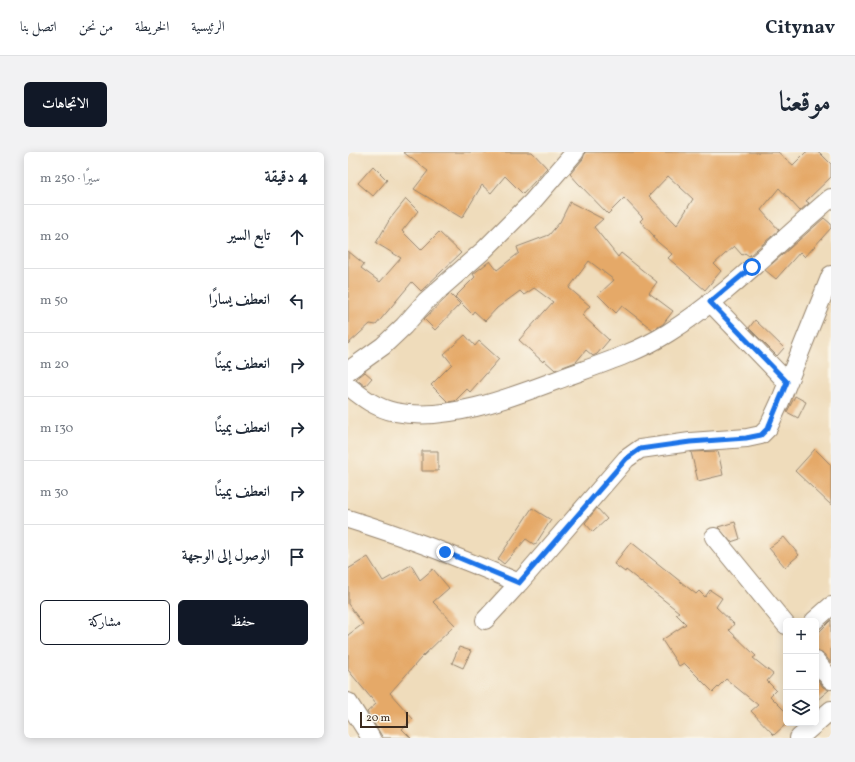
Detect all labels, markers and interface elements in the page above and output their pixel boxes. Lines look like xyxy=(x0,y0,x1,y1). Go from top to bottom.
text: Citynav xyxy=(765,15,835,41)
text: اتصل بنا xyxy=(20,18,57,37)
text: من نحن xyxy=(79,18,113,37)
text: الخريطة xyxy=(135,18,169,37)
text: الرئيسية xyxy=(191,18,225,37)
button: الاتجاهات xyxy=(24,82,107,127)
text: موقعنا xyxy=(779,84,831,123)
text: 4 دقيقة xyxy=(265,166,308,189)
text: سيرًا · 250 m xyxy=(40,170,100,188)
text: تابع السير xyxy=(228,226,270,247)
icon: ahead xyxy=(286,226,308,248)
text: 20 m xyxy=(40,228,69,246)
route start xyxy=(743,258,761,276)
text: انعطف يسارًا xyxy=(209,290,270,311)
icon: left xyxy=(286,290,308,312)
text: 50 m xyxy=(40,292,68,310)
text: انعطف يمينًا xyxy=(215,354,270,375)
icon: right xyxy=(286,354,308,376)
text: 20 m xyxy=(40,356,69,374)
text: انعطف يمينًا xyxy=(215,418,270,439)
icon: right xyxy=(286,418,308,440)
text: 130 m xyxy=(40,420,73,438)
text: انعطف يمينًا xyxy=(215,482,270,503)
icon: right xyxy=(286,482,308,504)
text: 30 m xyxy=(40,484,68,502)
route end xyxy=(436,543,454,561)
text: الوصول إلى الوجهة xyxy=(182,546,270,567)
icon: arrive xyxy=(286,546,308,568)
button: مشاركة xyxy=(40,600,170,645)
button: حفظ xyxy=(178,600,308,645)
map controls xyxy=(783,618,819,726)
button: + xyxy=(783,618,819,654)
button: − xyxy=(783,654,819,690)
button: layers xyxy=(783,690,819,726)
scale bar xyxy=(360,710,408,729)
text: 20 m xyxy=(366,711,390,726)

